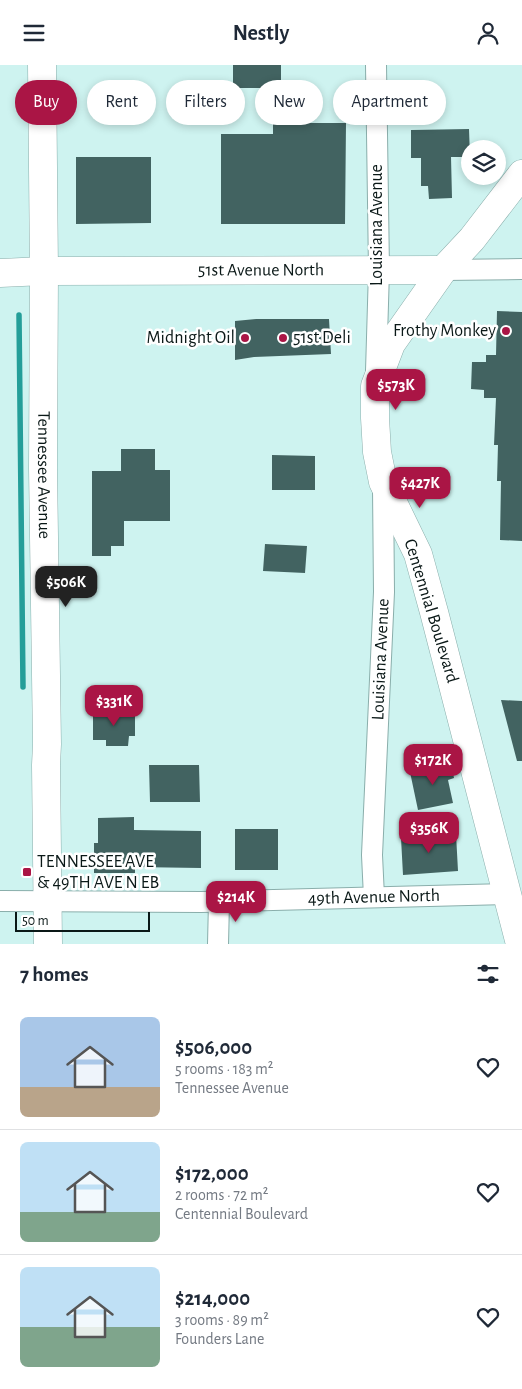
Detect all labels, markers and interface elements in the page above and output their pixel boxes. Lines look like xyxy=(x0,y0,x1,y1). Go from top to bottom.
icon: menu xyxy=(20,19,48,47)
icon: person xyxy=(474,19,502,47)
text: Nestly xyxy=(233,22,289,44)
chip: Buy xyxy=(15,80,77,125)
chip: Rent xyxy=(87,80,156,125)
chip: Filters xyxy=(166,80,245,125)
chip: New xyxy=(255,80,323,125)
chip: Apartment xyxy=(333,80,446,125)
map controls xyxy=(461,140,506,185)
button: layers xyxy=(461,140,506,185)
street label: Louisiana Avenue xyxy=(368,164,386,286)
street label: 51st Avenue North xyxy=(198,261,324,280)
place label: Frothy Monkey xyxy=(393,322,496,340)
marker: Frothy Monkey xyxy=(500,325,512,337)
place label: Midnight Oil xyxy=(146,329,235,347)
place label: 51st Deli xyxy=(293,329,351,347)
marker: Midnight Oil xyxy=(239,332,251,344)
marker: 51st Deli xyxy=(277,332,289,344)
pin: $573K xyxy=(361,369,431,411)
text: $573K xyxy=(377,377,415,393)
street label: Tennessee Avenue xyxy=(34,411,53,539)
pin: $427K xyxy=(385,467,455,509)
text: $427K xyxy=(400,475,440,491)
street label: Centennial Boulevard xyxy=(401,537,461,685)
pin: $506K xyxy=(31,565,101,608)
text: $506K xyxy=(46,574,86,590)
street label: Louisiana Avenue xyxy=(369,598,393,721)
pin: $331K xyxy=(79,685,149,727)
text: $331K xyxy=(96,693,132,709)
pin: $172K xyxy=(398,743,468,786)
text: $172K xyxy=(415,752,451,768)
pin: $356K xyxy=(394,811,464,854)
text: $356K xyxy=(410,820,448,836)
place label: TENNESSEE AVE & 49TH AVE N EB xyxy=(37,853,159,892)
marker: TENNESSEE AVE & 49TH AVE N EB xyxy=(21,866,33,878)
pin: $214K xyxy=(201,881,271,923)
street label: 49th Avenue North xyxy=(308,887,440,908)
text: $214K xyxy=(217,889,255,905)
scale bar xyxy=(15,909,150,932)
text: 50 m xyxy=(22,914,49,928)
icon: filters xyxy=(474,960,502,988)
text: 7 homes xyxy=(20,964,89,985)
icon: home xyxy=(60,1037,120,1097)
text: $506,000 xyxy=(175,1037,252,1058)
icon: heart xyxy=(474,1053,502,1081)
text: 5 rooms · 183 m² xyxy=(175,1061,273,1077)
text: Tennessee Avenue xyxy=(175,1080,289,1096)
icon: home xyxy=(60,1162,120,1222)
text: $172,000 xyxy=(175,1163,249,1184)
icon: heart xyxy=(474,1178,502,1206)
text: 2 rooms · 72 m² xyxy=(175,1187,268,1203)
text: Centennial Boulevard xyxy=(175,1206,308,1222)
icon: home xyxy=(60,1287,120,1347)
text: $214,000 xyxy=(175,1288,250,1309)
icon: heart xyxy=(474,1303,502,1331)
text: 3 rooms · 89 m² xyxy=(175,1312,269,1328)
text: Founders Lane xyxy=(175,1331,264,1347)

